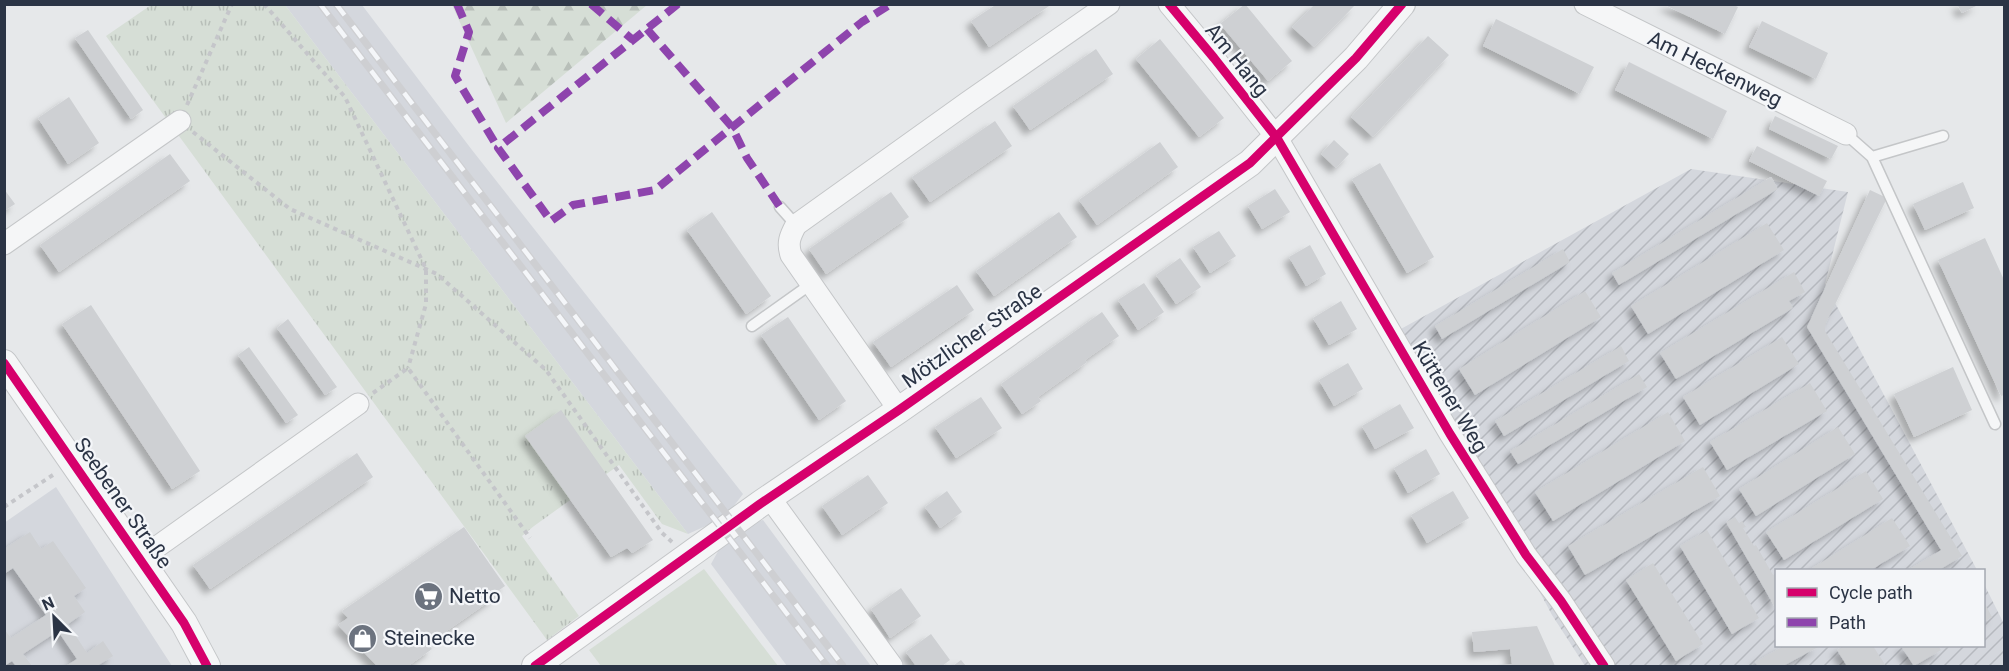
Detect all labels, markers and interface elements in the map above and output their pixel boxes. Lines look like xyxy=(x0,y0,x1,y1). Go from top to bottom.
street label: Am Hang xyxy=(1200,19,1274,101)
street label: Am Heckenweg xyxy=(1644,26,1786,112)
street label: Mötzlicher Straße xyxy=(898,279,1046,393)
street label: Küttener Weg xyxy=(1407,337,1493,457)
street label: Seebener Straße xyxy=(69,433,177,573)
legend xyxy=(1775,569,1985,647)
supermarket icon: Netto xyxy=(412,580,444,612)
text: Cycle path xyxy=(1829,582,1913,603)
place label: Netto xyxy=(449,584,501,608)
north arrow xyxy=(24,587,84,647)
text: N xyxy=(39,593,57,615)
text: Path xyxy=(1829,612,1866,633)
shop icon: Steinecke xyxy=(347,622,379,654)
place label: Steinecke xyxy=(384,626,475,650)

